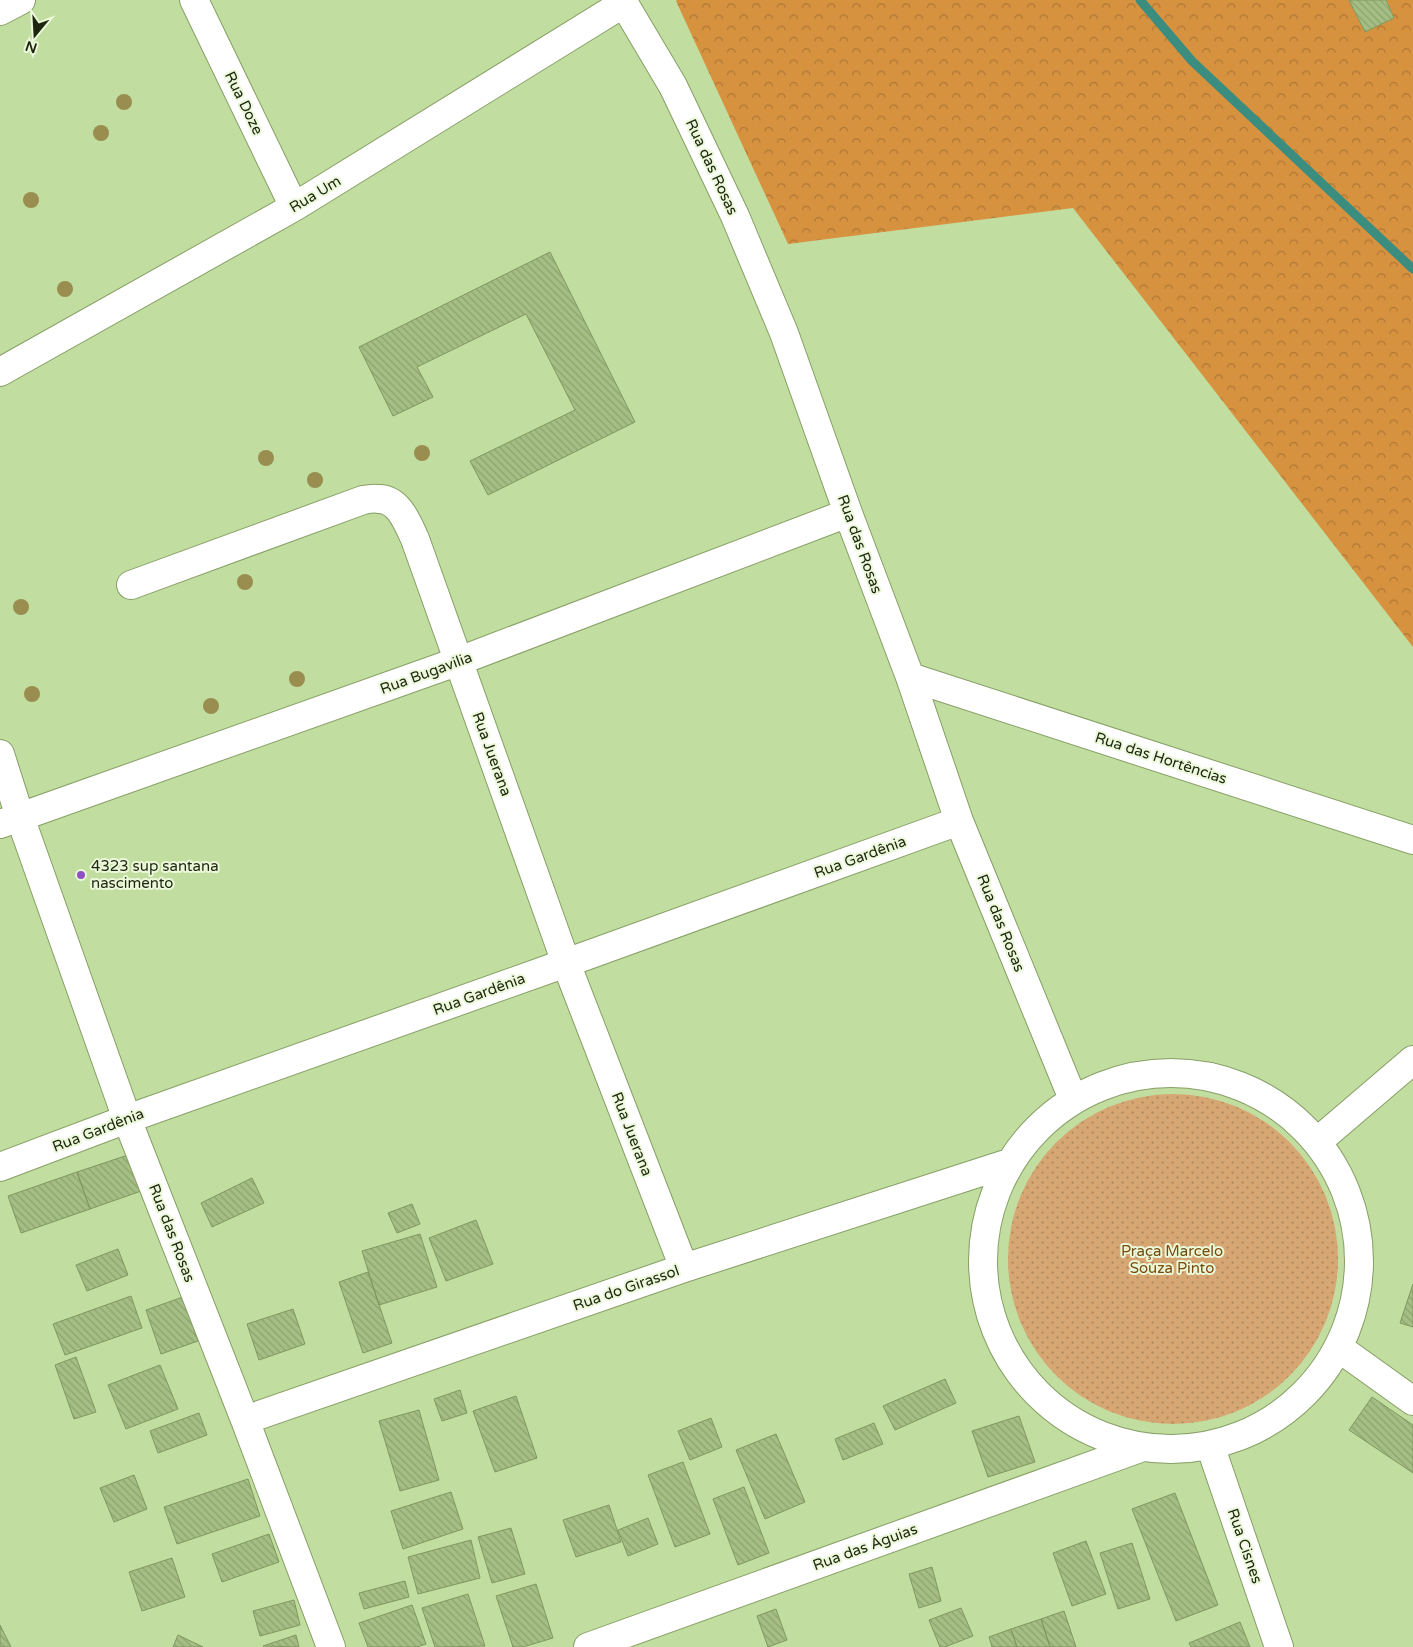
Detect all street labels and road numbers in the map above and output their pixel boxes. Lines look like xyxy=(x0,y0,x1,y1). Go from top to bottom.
street label: Rua Doze xyxy=(221,68,267,138)
street label: Rua das Rosas xyxy=(682,116,742,218)
street label: Rua Um xyxy=(286,172,344,216)
street label: Rua das Rosas xyxy=(834,492,886,596)
street label: Rua Bugavilia xyxy=(377,648,475,698)
street label: Rua Juerana xyxy=(468,709,516,799)
street label: Rua das Hortências xyxy=(1093,728,1229,788)
street label: Rua Gardênia xyxy=(811,832,909,882)
street label: Rua das Rosas xyxy=(973,872,1029,974)
street label: Rua Gardênia xyxy=(430,969,528,1019)
street label: Rua Juerana xyxy=(608,1089,656,1179)
street label: Rua Gardênia xyxy=(50,1104,146,1156)
street label: Rua das Rosas xyxy=(145,1181,199,1285)
street label: Rua do Girassol xyxy=(571,1261,681,1315)
street label: Rua Cisnes xyxy=(1224,1506,1266,1586)
street label: Rua das Águias xyxy=(810,1520,920,1574)

